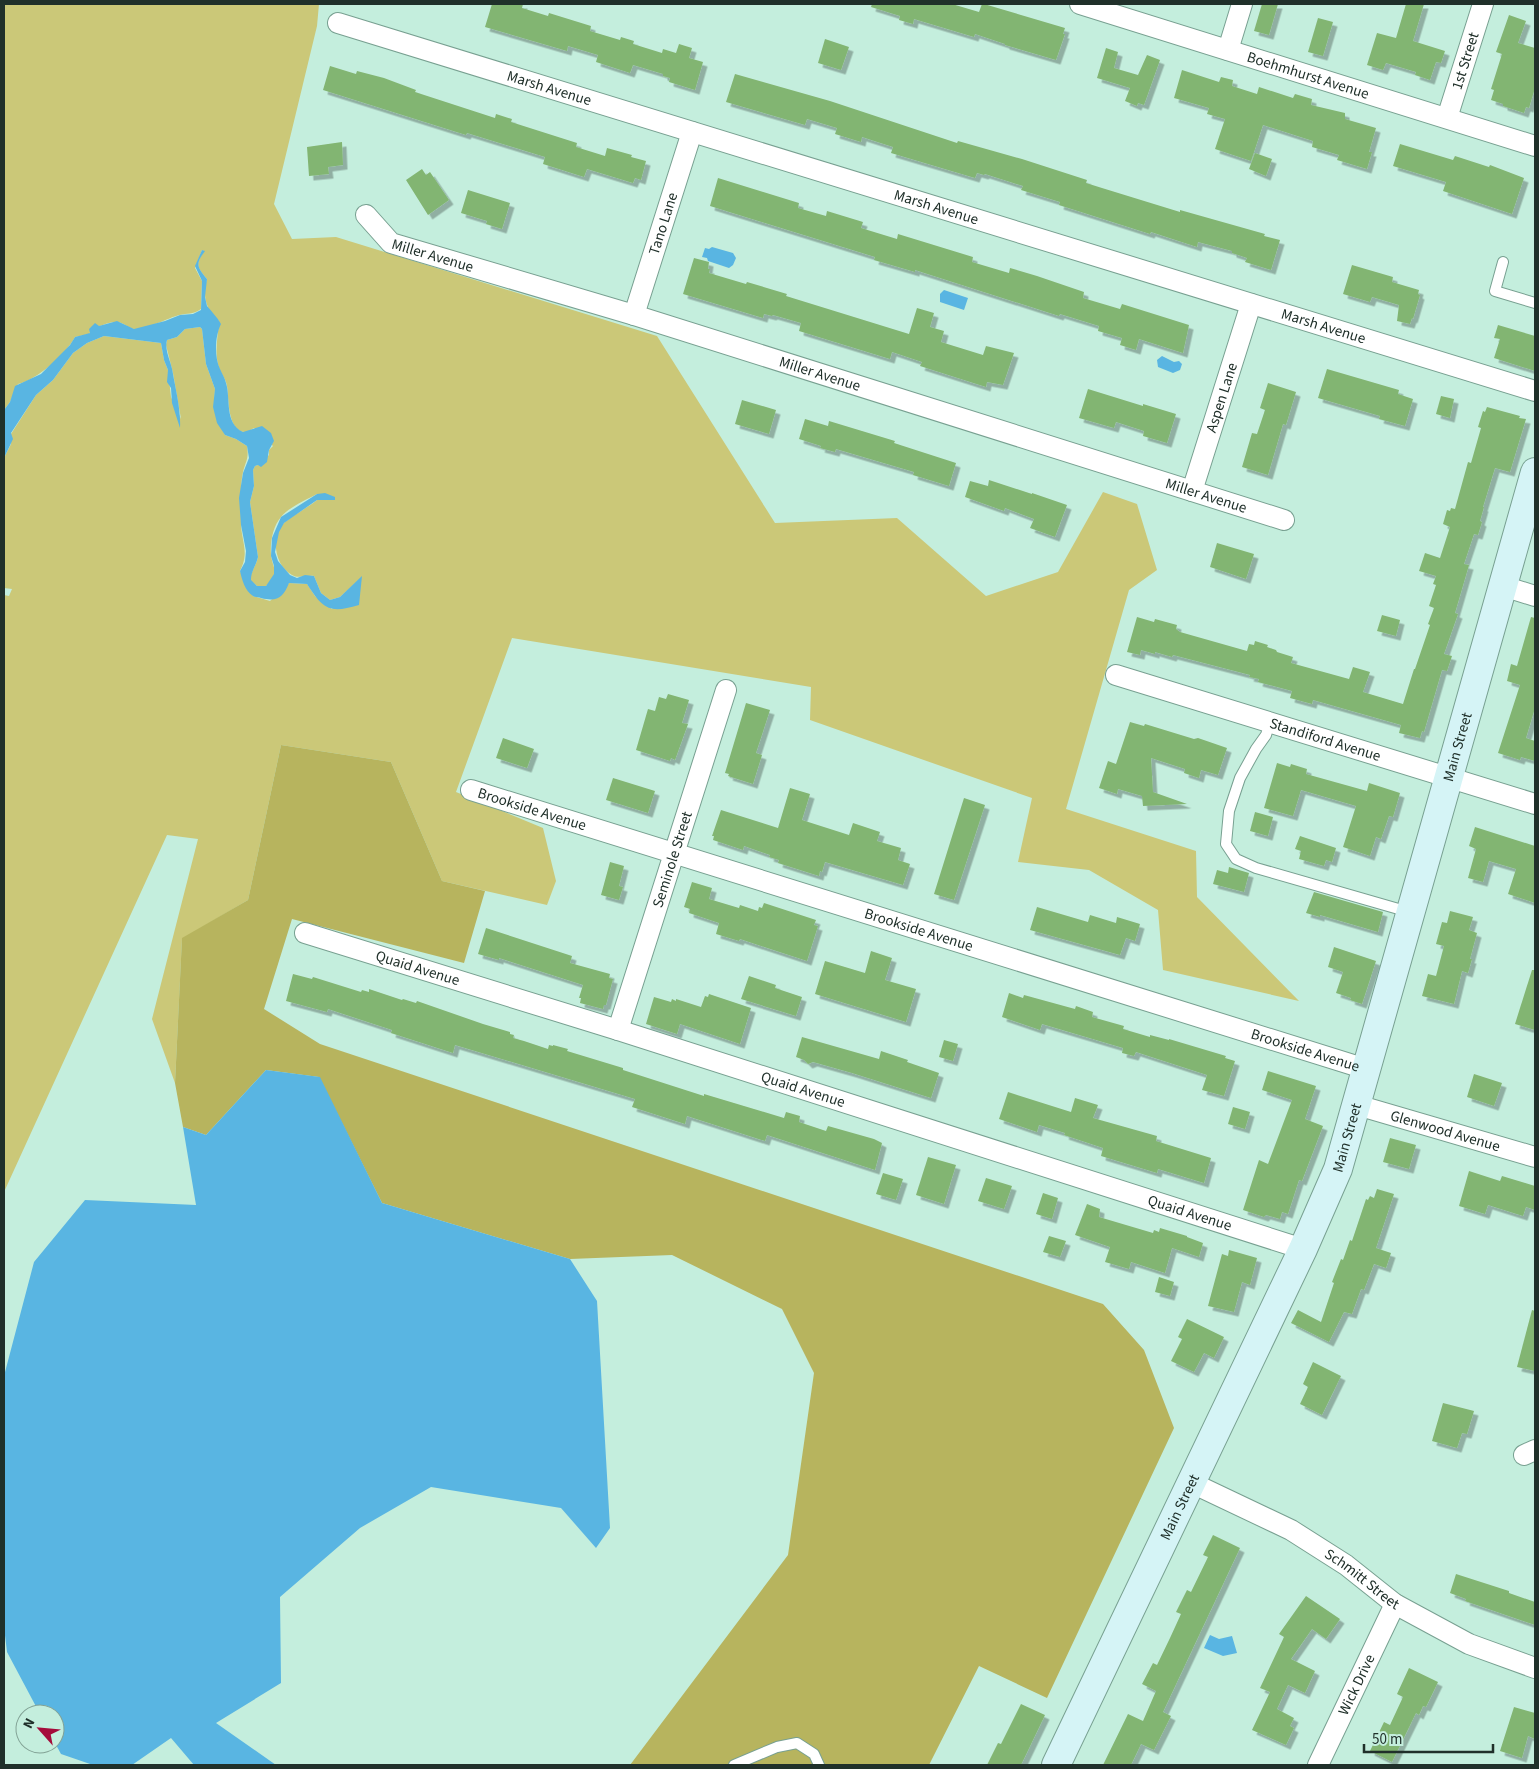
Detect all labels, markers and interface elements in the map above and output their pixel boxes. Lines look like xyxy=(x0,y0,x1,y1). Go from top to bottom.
street label: 1st Street xyxy=(1447,30,1484,92)
street label: Boehmhurst Avenue xyxy=(1244,47,1372,105)
street label: Marsh Avenue xyxy=(504,66,594,111)
street label: Marsh Avenue xyxy=(891,185,981,230)
street label: Tano Lane xyxy=(644,190,683,258)
street label: Miller Avenue xyxy=(389,234,476,278)
street label: Marsh Avenue xyxy=(1278,304,1368,349)
street label: Miller Avenue xyxy=(777,351,863,397)
street label: Aspen Lane xyxy=(1201,360,1243,435)
street label: Miller Avenue xyxy=(1163,473,1249,519)
street label: Main Street xyxy=(1438,710,1478,784)
street label: Standiford Avenue xyxy=(1267,713,1383,767)
street label: Brookside Avenue xyxy=(475,783,589,836)
street label: Seminole Street xyxy=(648,809,698,910)
street label: Brookside Avenue xyxy=(862,903,976,957)
street label: Quaid Avenue xyxy=(373,945,462,991)
street label: Brookside Avenue xyxy=(1248,1024,1362,1077)
street label: Quaid Avenue xyxy=(758,1066,848,1113)
street label: Main Street xyxy=(1328,1101,1367,1175)
street label: Glenwood Avenue xyxy=(1388,1105,1503,1157)
street label: Quaid Avenue xyxy=(1145,1190,1234,1237)
street label: Main Street xyxy=(1155,1471,1205,1544)
street label: Schmitt Street xyxy=(1320,1544,1403,1615)
street label: Wick Drive xyxy=(1333,1651,1380,1719)
north arrow xyxy=(15,1704,65,1754)
text: N xyxy=(18,1715,40,1732)
scale bar xyxy=(1364,1722,1493,1754)
text: 50 m xyxy=(1372,1729,1402,1750)

